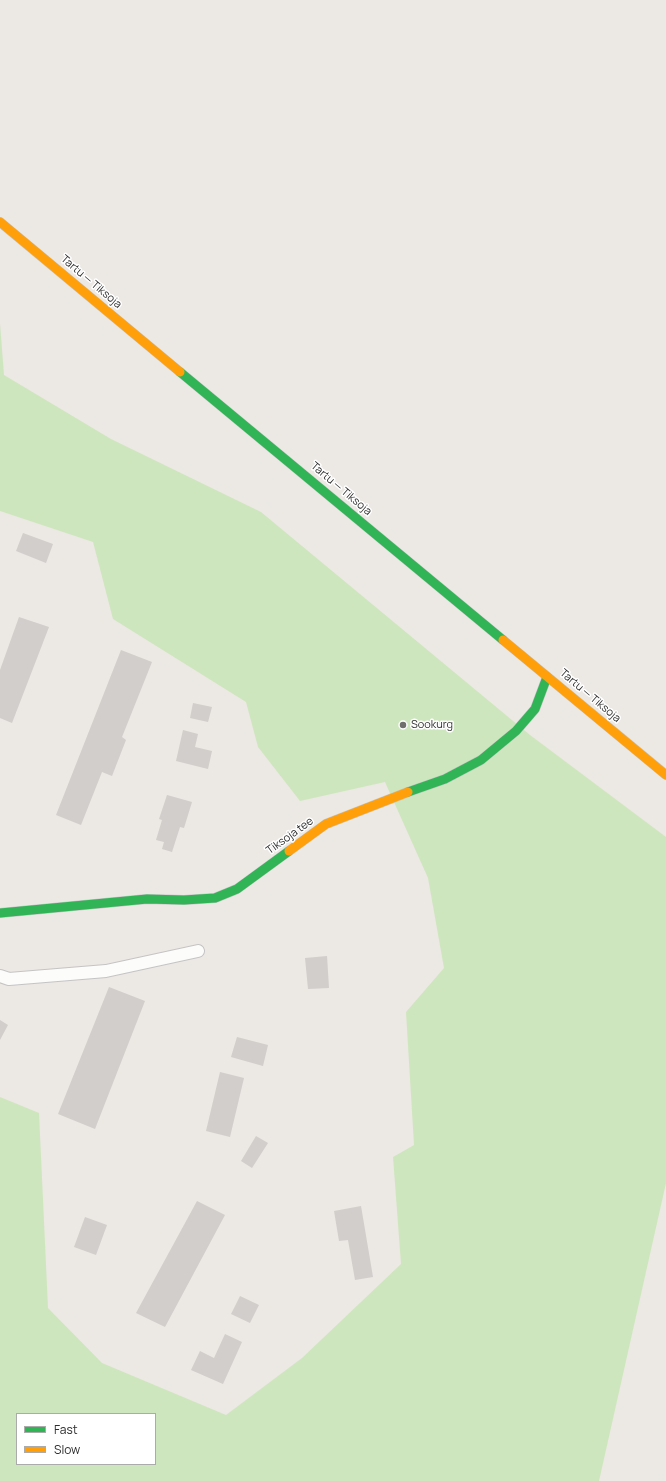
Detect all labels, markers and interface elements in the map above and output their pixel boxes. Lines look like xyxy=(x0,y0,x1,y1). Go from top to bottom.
street label: Tartu — Tiksoja xyxy=(58,253,124,311)
street label: Tartu — Tiksoja xyxy=(308,460,374,518)
street label: Tartu — Tiksoja xyxy=(557,667,623,725)
place label: Sookurg xyxy=(411,718,453,732)
marker: Sookurg xyxy=(398,720,408,730)
street label: Tiksoja tee xyxy=(264,815,316,857)
legend xyxy=(16,1413,156,1465)
text: Fast xyxy=(54,1421,78,1438)
text: Slow xyxy=(54,1441,80,1458)

